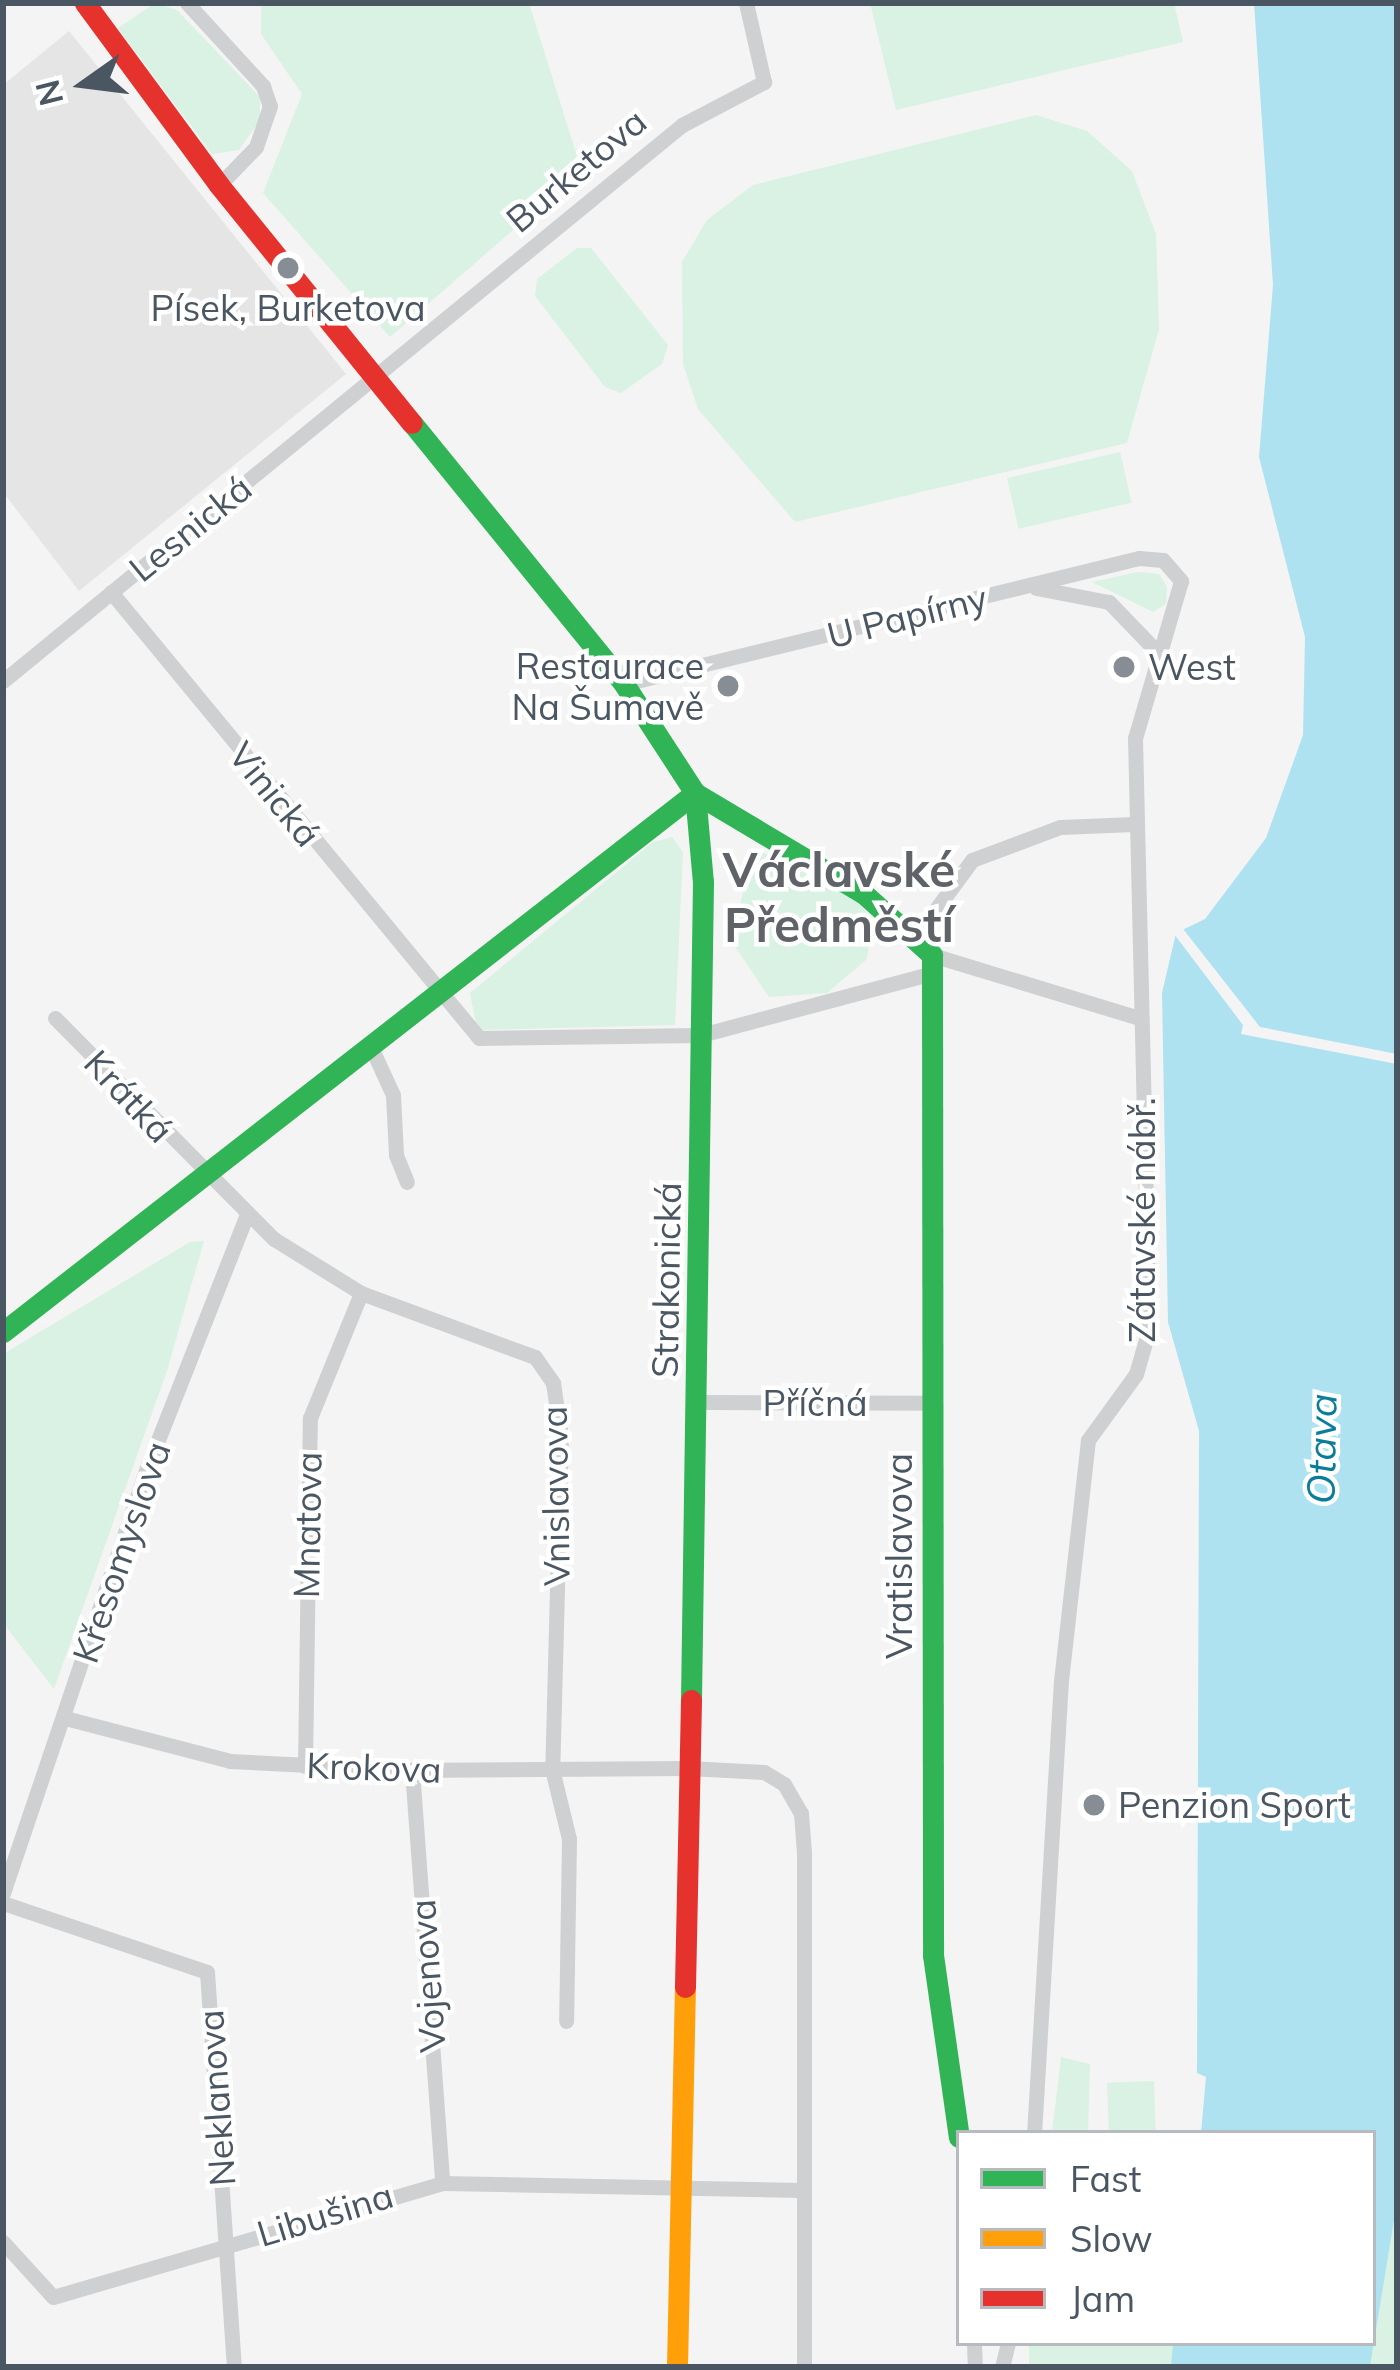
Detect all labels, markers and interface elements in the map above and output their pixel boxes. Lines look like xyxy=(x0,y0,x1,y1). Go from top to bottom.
north arrow xyxy=(24,24,144,144)
text: N xyxy=(26,76,71,110)
street label: Burketova xyxy=(497,99,655,241)
marker: Písek, Burketova xyxy=(275,255,301,281)
place label: Písek, Burketova xyxy=(150,286,426,330)
street label: Lesnická xyxy=(120,466,260,590)
street label: U Papírny xyxy=(823,575,991,657)
place label: Restaurace Na Šumavě xyxy=(511,643,704,728)
place label: West xyxy=(1148,645,1236,689)
marker: West xyxy=(1111,654,1137,680)
marker: Restaurace Na Šumavě xyxy=(715,673,741,699)
street label: Vinická xyxy=(220,733,330,855)
district label: Václavské Předměstí xyxy=(723,840,955,953)
street label: Krátká xyxy=(76,1041,182,1151)
street label: Zátavské nábř. xyxy=(1120,1097,1164,1343)
street label: Strakonická xyxy=(643,1182,689,1378)
street label: Příčná xyxy=(762,1381,868,1425)
water label: Otava xyxy=(1298,1393,1346,1505)
street label: Vnislavova xyxy=(532,1406,578,1586)
street label: Křesomyslova xyxy=(63,1436,179,1668)
street label: Mnatova xyxy=(284,1451,330,1599)
street label: Vratislavova xyxy=(877,1453,921,1659)
street label: Krokova xyxy=(306,1743,442,1791)
place label: Penzion Sport xyxy=(1118,1783,1351,1827)
marker: Penzion Sport xyxy=(1081,1792,1107,1818)
street label: Vojenova xyxy=(400,1898,454,2054)
street label: Neklanova xyxy=(188,2008,244,2188)
legend xyxy=(956,2130,1376,2346)
text: Fast xyxy=(1070,2156,1141,2201)
street label: Libušina xyxy=(252,2173,398,2255)
text: Slow xyxy=(1070,2216,1153,2261)
text: Jam xyxy=(1070,2276,1135,2321)

